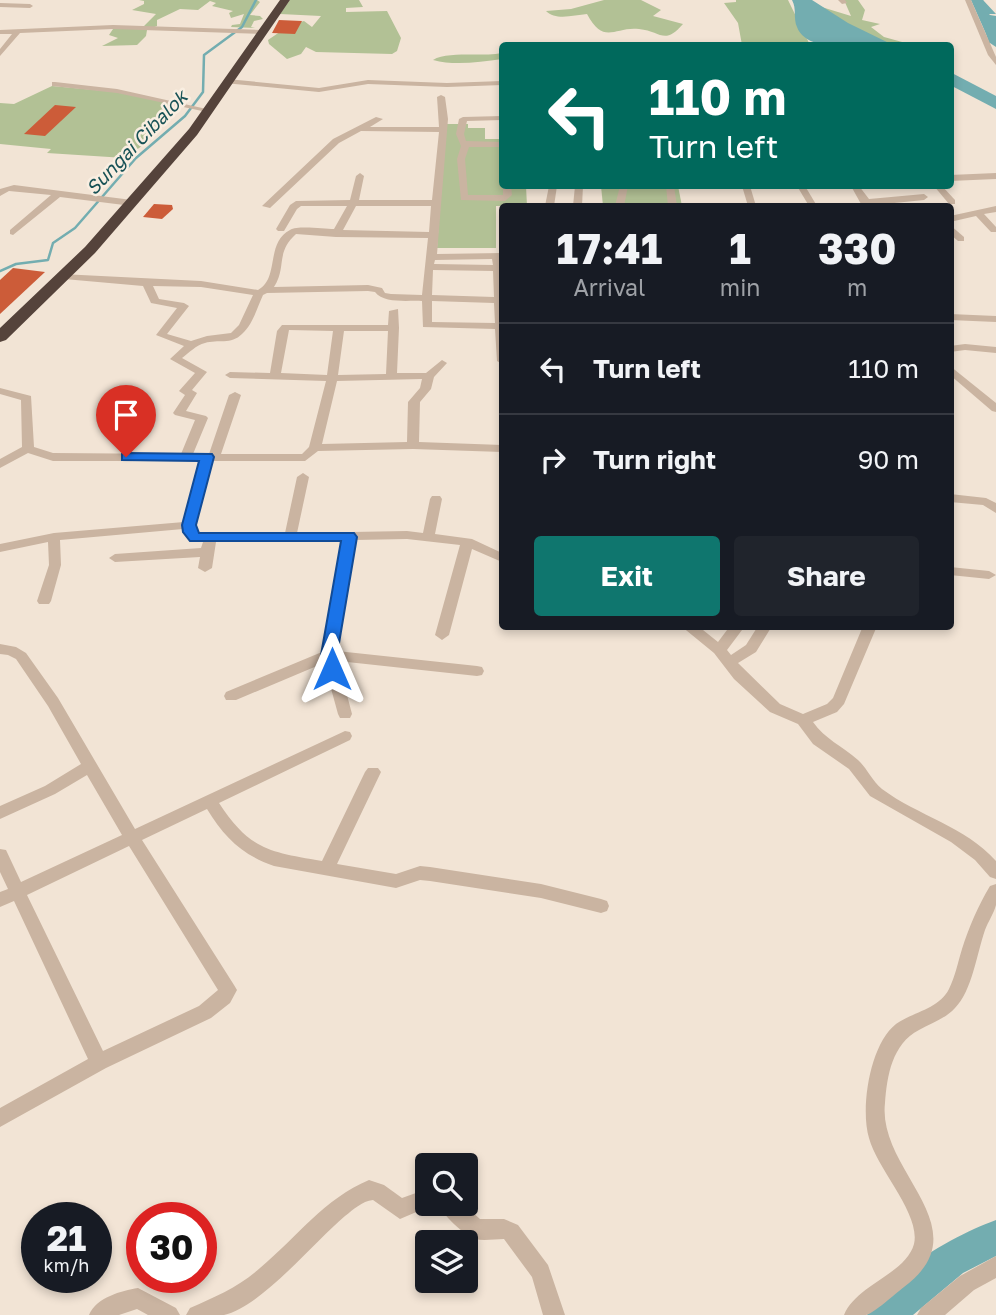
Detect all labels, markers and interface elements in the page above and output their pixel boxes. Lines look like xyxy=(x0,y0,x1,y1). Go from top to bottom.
text: 110 m xyxy=(649,67,786,126)
icon: left xyxy=(534,70,625,161)
water label: Sungai Cibalok xyxy=(80,83,193,199)
text: Turn left xyxy=(649,127,778,165)
text: 17:41 xyxy=(556,223,662,273)
text: 1 xyxy=(729,223,751,273)
text: 330 xyxy=(818,223,897,273)
text: Arrival xyxy=(573,273,645,301)
text: min xyxy=(720,273,760,301)
text: m xyxy=(847,273,867,301)
icon: left xyxy=(534,350,572,388)
text: Turn left xyxy=(593,353,701,384)
text: 110 m xyxy=(848,353,919,384)
pin xyxy=(96,385,156,457)
icon: arrive xyxy=(107,396,145,434)
icon: right xyxy=(534,441,572,479)
text: Turn right xyxy=(593,444,716,475)
text: 90 m xyxy=(858,444,919,475)
button: Exit xyxy=(534,536,720,616)
button: Share xyxy=(734,536,919,616)
position arrow xyxy=(295,632,369,706)
map controls xyxy=(415,1153,478,1293)
button: search xyxy=(415,1153,478,1216)
speed limit sign: 30 xyxy=(126,1202,217,1293)
text: 21 xyxy=(47,1217,86,1259)
button: layers xyxy=(415,1230,478,1293)
text: km/h xyxy=(44,1254,89,1276)

